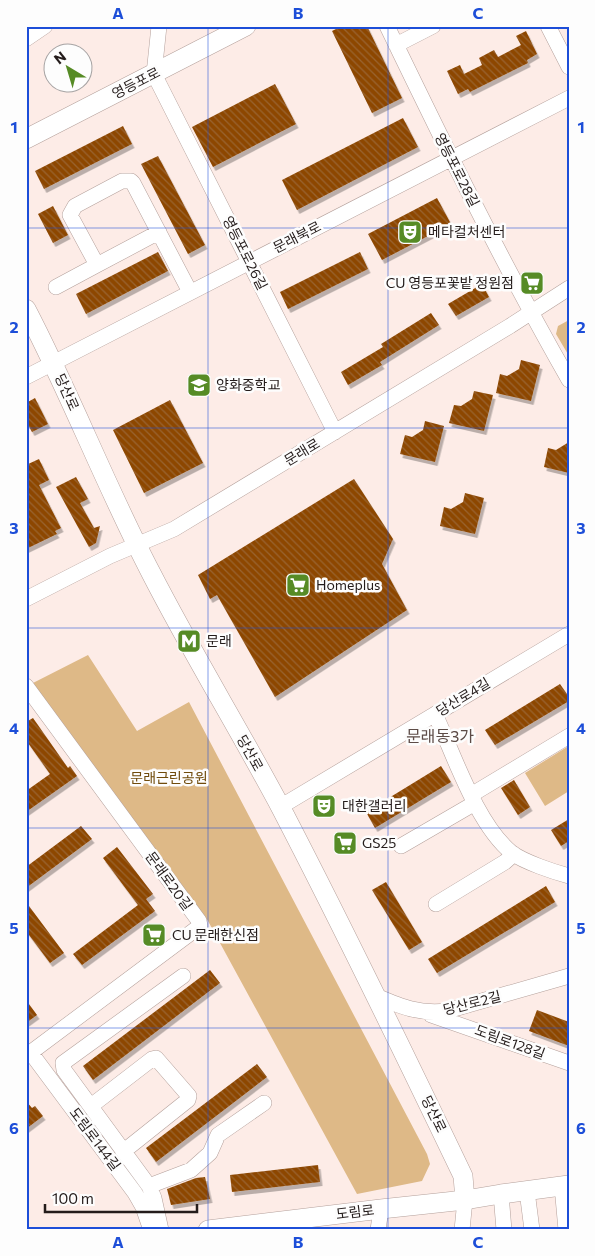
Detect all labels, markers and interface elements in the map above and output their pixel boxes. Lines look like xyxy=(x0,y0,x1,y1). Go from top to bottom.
text: A xyxy=(112,3,124,22)
text: B xyxy=(293,3,304,22)
text: C xyxy=(473,3,484,22)
north arrow xyxy=(42,42,92,92)
text: N xyxy=(50,47,69,67)
street label: 영등포로 xyxy=(109,63,163,102)
text: 1 xyxy=(10,117,18,136)
text: 1 xyxy=(577,117,585,136)
street label: 영등포로28길 xyxy=(432,130,483,210)
street label: 영등포로26길 xyxy=(220,213,271,293)
street label: 문래북로 xyxy=(270,217,324,256)
theatre icon: 메타컬처센터 xyxy=(397,219,423,245)
place label: 메타컬처센터 xyxy=(428,223,505,240)
supermarket icon: CU 영등포꽃밭 정원점 xyxy=(519,270,545,296)
place label: CU 영등포꽃밭 정원점 xyxy=(386,274,514,291)
text: 2 xyxy=(9,317,19,336)
text: 2 xyxy=(576,317,586,336)
street label: 당산로 xyxy=(52,371,83,413)
school or university icon: 양화중학교 xyxy=(186,372,212,398)
place label: 양화중학교 xyxy=(216,376,281,393)
street label: 문래로 xyxy=(281,434,323,469)
text: 3 xyxy=(9,518,19,537)
text: 3 xyxy=(576,518,586,537)
supermarket icon: Homeplus xyxy=(285,572,311,598)
place label: Homeplus xyxy=(316,576,380,593)
metro station icon: 문래 xyxy=(176,628,202,654)
place label: 문래 xyxy=(206,632,232,649)
street label: 당산로4길 xyxy=(433,674,493,719)
text: 4 xyxy=(9,718,19,737)
text: 4 xyxy=(576,718,586,737)
district label: 문래동3가 xyxy=(406,726,474,745)
street label: 당산로 xyxy=(234,732,267,774)
park label: 문래근린공원 xyxy=(130,769,208,786)
theatre icon: 대한갤러리 xyxy=(311,793,337,819)
place label: 대한갤러리 xyxy=(342,797,406,814)
supermarket icon: GS25 xyxy=(332,830,358,856)
place label: GS25 xyxy=(362,834,396,851)
street label: 문래로20길 xyxy=(142,848,196,913)
text: 5 xyxy=(9,918,19,937)
text: 5 xyxy=(576,918,586,937)
supermarket icon: CU 문래한신점 xyxy=(141,922,167,948)
place label: CU 문래한신점 xyxy=(172,926,259,943)
street label: 당산로2길 xyxy=(441,987,503,1018)
street label: 도림로128길 xyxy=(473,1021,548,1062)
street label: 당산로 xyxy=(418,1093,451,1135)
street label: 도림로144길 xyxy=(66,1104,125,1173)
text: 6 xyxy=(9,1118,19,1137)
text: 6 xyxy=(576,1118,586,1137)
scale bar xyxy=(45,1181,198,1213)
text: 100 m xyxy=(52,1189,94,1207)
street label: 도림로 xyxy=(335,1201,375,1222)
text: A xyxy=(112,1232,124,1251)
text: B xyxy=(293,1232,304,1251)
text: C xyxy=(473,1232,484,1251)

